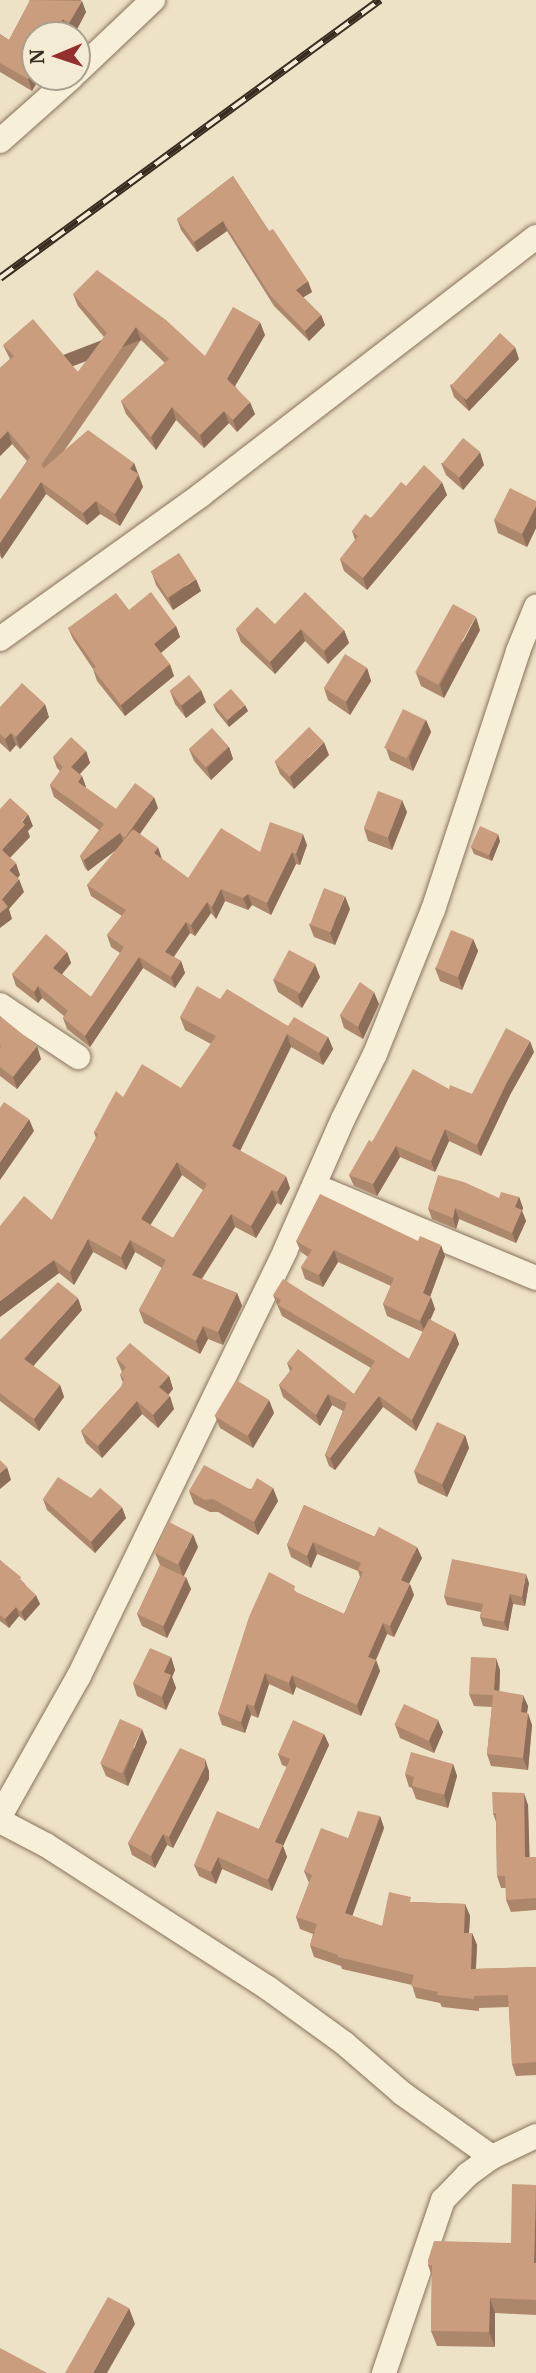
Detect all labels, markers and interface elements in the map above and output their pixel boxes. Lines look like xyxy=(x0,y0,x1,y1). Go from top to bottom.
north arrow xyxy=(21,21,91,91)
text: N xyxy=(25,49,49,65)

